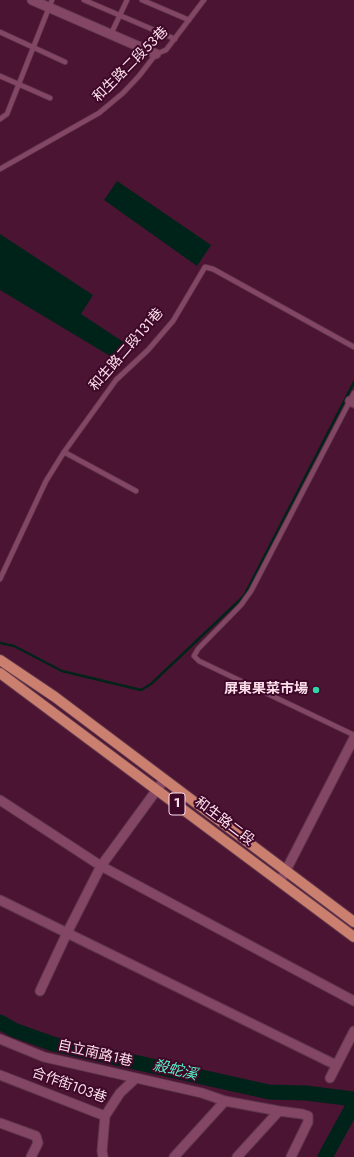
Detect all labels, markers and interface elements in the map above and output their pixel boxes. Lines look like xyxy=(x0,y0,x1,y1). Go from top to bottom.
street label: 和生路二段53巷 xyxy=(90,24,172,106)
street label: 和生路二段131巷 xyxy=(86,305,168,395)
place label: 屏東果菜市場 xyxy=(224,682,308,698)
marker: 屏東果菜市場 xyxy=(311,685,321,695)
road number: 1 xyxy=(169,793,185,815)
street label: 和生路二段 xyxy=(191,794,257,850)
street label: 自立南路1巷 xyxy=(56,1037,134,1071)
water label: 殺蛇溪 xyxy=(151,1057,199,1085)
street label: 合作街103巷 xyxy=(29,1065,109,1107)

